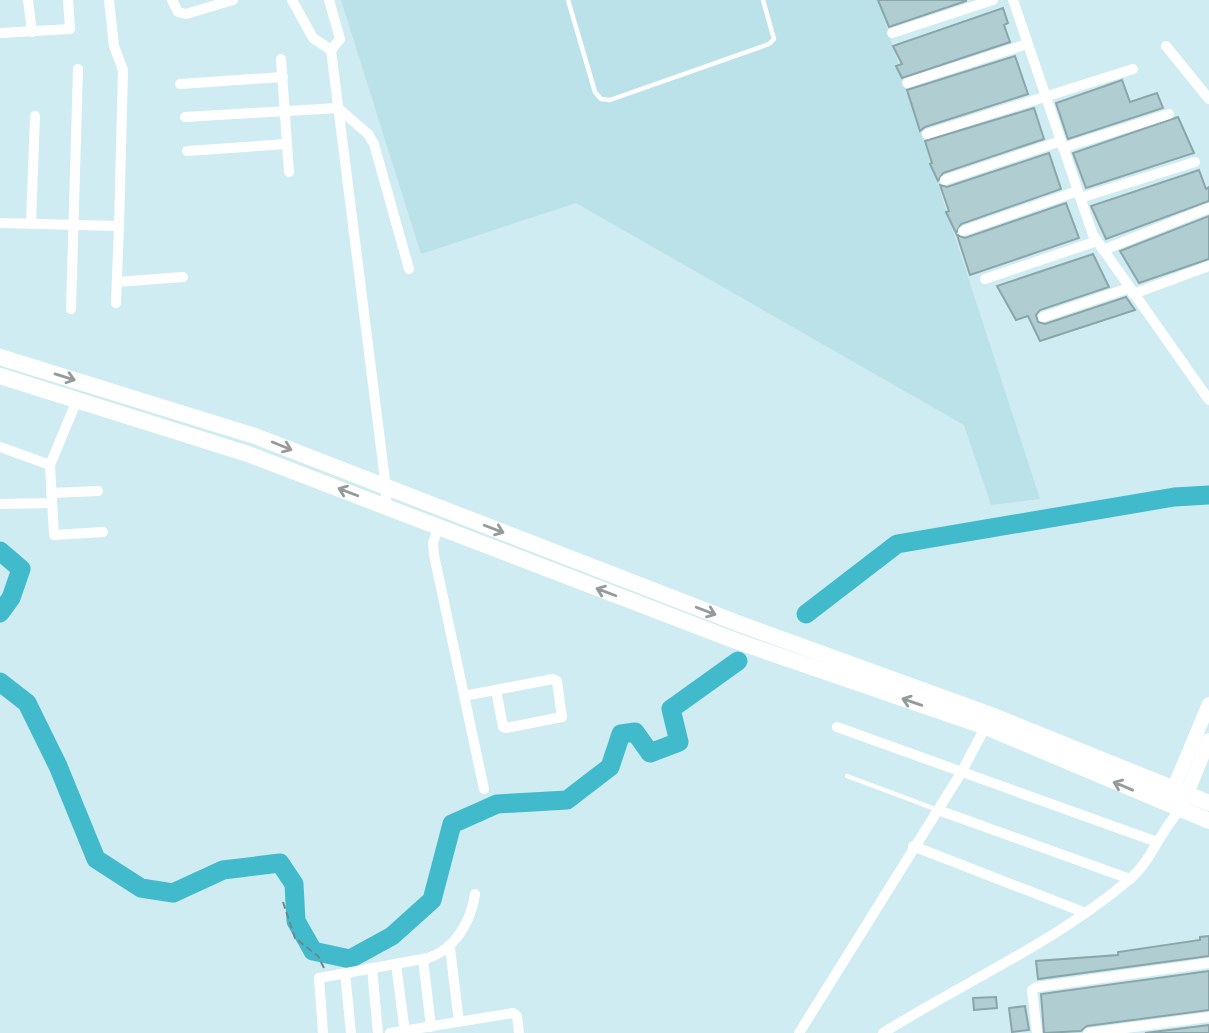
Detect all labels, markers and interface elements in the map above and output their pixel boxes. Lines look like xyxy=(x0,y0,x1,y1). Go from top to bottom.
one-way arrow xyxy=(54,372,76,385)
one-way arrow xyxy=(271,441,292,454)
one-way arrow xyxy=(337,485,359,498)
one-way arrow xyxy=(482,524,504,537)
one-way arrow xyxy=(595,584,617,597)
one-way arrow xyxy=(695,606,716,618)
one-way arrow xyxy=(901,695,923,708)
one-way arrow xyxy=(1113,779,1135,792)

